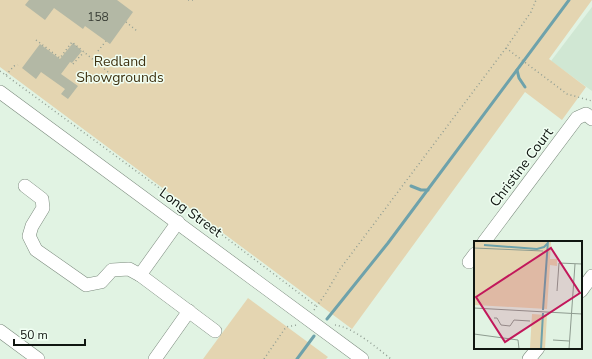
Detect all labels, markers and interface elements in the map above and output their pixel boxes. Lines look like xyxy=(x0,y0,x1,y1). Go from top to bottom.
house number: 158 xyxy=(87,9,109,25)
park label: Redland Showgrounds xyxy=(76,52,164,87)
street label: Christine Court xyxy=(485,124,557,211)
street label: Long Street xyxy=(155,183,226,242)
inset map xyxy=(474,241,582,349)
scale bar xyxy=(14,321,85,347)
text: 50 m xyxy=(20,327,48,343)

